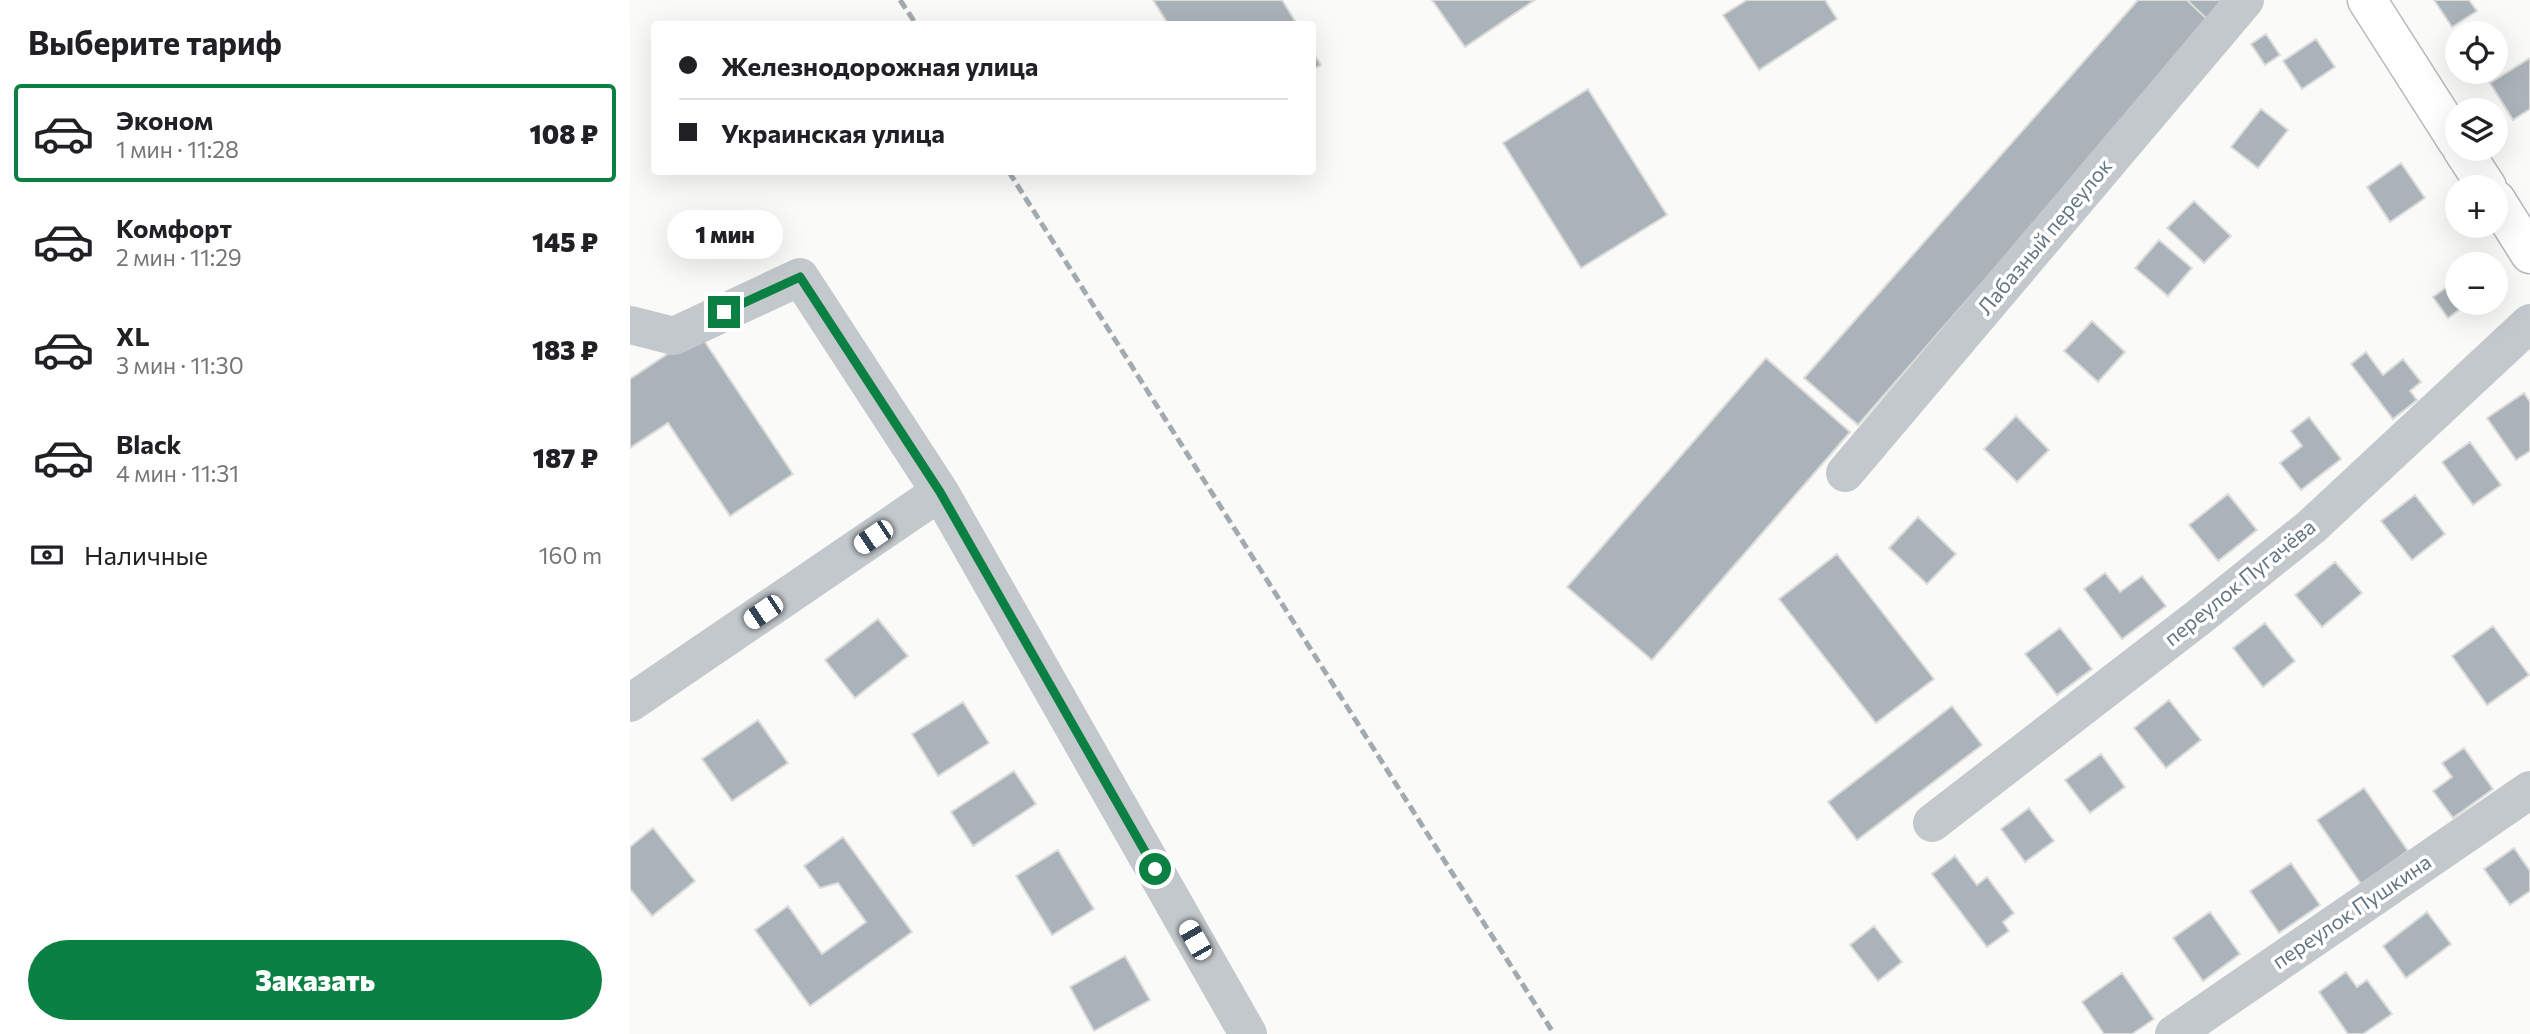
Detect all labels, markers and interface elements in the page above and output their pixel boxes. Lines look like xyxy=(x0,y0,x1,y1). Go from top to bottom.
map controls xyxy=(2445,21,2508,315)
button: locate xyxy=(2445,21,2508,84)
text: Выберите тариф xyxy=(28,22,282,62)
text: Железнодорожная улица xyxy=(721,50,1038,81)
button: layers xyxy=(2445,98,2508,161)
icon: car xyxy=(32,102,95,165)
text: Эконом xyxy=(116,104,213,135)
text: Украинская улица xyxy=(721,117,945,148)
text: 108 ₽ xyxy=(530,118,598,149)
text: 1 мин · 11:28 xyxy=(116,135,239,163)
street label: Лабазный переулок xyxy=(1971,153,2116,319)
button: + xyxy=(2445,175,2508,238)
icon: car xyxy=(32,210,95,273)
callout: 1 мин xyxy=(666,210,782,260)
text: Комфорт xyxy=(116,212,232,243)
text: 1 мин xyxy=(695,220,755,248)
text: 145 ₽ xyxy=(532,226,598,257)
text: 2 мин · 11:29 xyxy=(116,243,242,271)
button: − xyxy=(2445,252,2508,315)
route end xyxy=(708,296,740,328)
icon: car xyxy=(32,318,95,381)
text: XL xyxy=(116,320,150,351)
text: 183 ₽ xyxy=(532,334,598,365)
text: 3 мин · 11:30 xyxy=(116,351,244,379)
icon: car xyxy=(32,426,95,489)
text: Black xyxy=(116,428,182,459)
text: 187 ₽ xyxy=(533,442,598,473)
text: 4 мин · 11:31 xyxy=(116,459,239,487)
street label: переулок Пугачёва xyxy=(2158,513,2320,650)
car xyxy=(850,517,897,557)
icon: cash xyxy=(28,536,66,574)
text: Наличные xyxy=(84,539,208,570)
text: 160 m xyxy=(539,541,602,569)
car xyxy=(740,592,787,632)
street label: переулок Пушкина xyxy=(2267,848,2435,973)
route start xyxy=(1139,853,1171,885)
car xyxy=(1176,917,1215,963)
button: Заказать xyxy=(28,940,602,1020)

